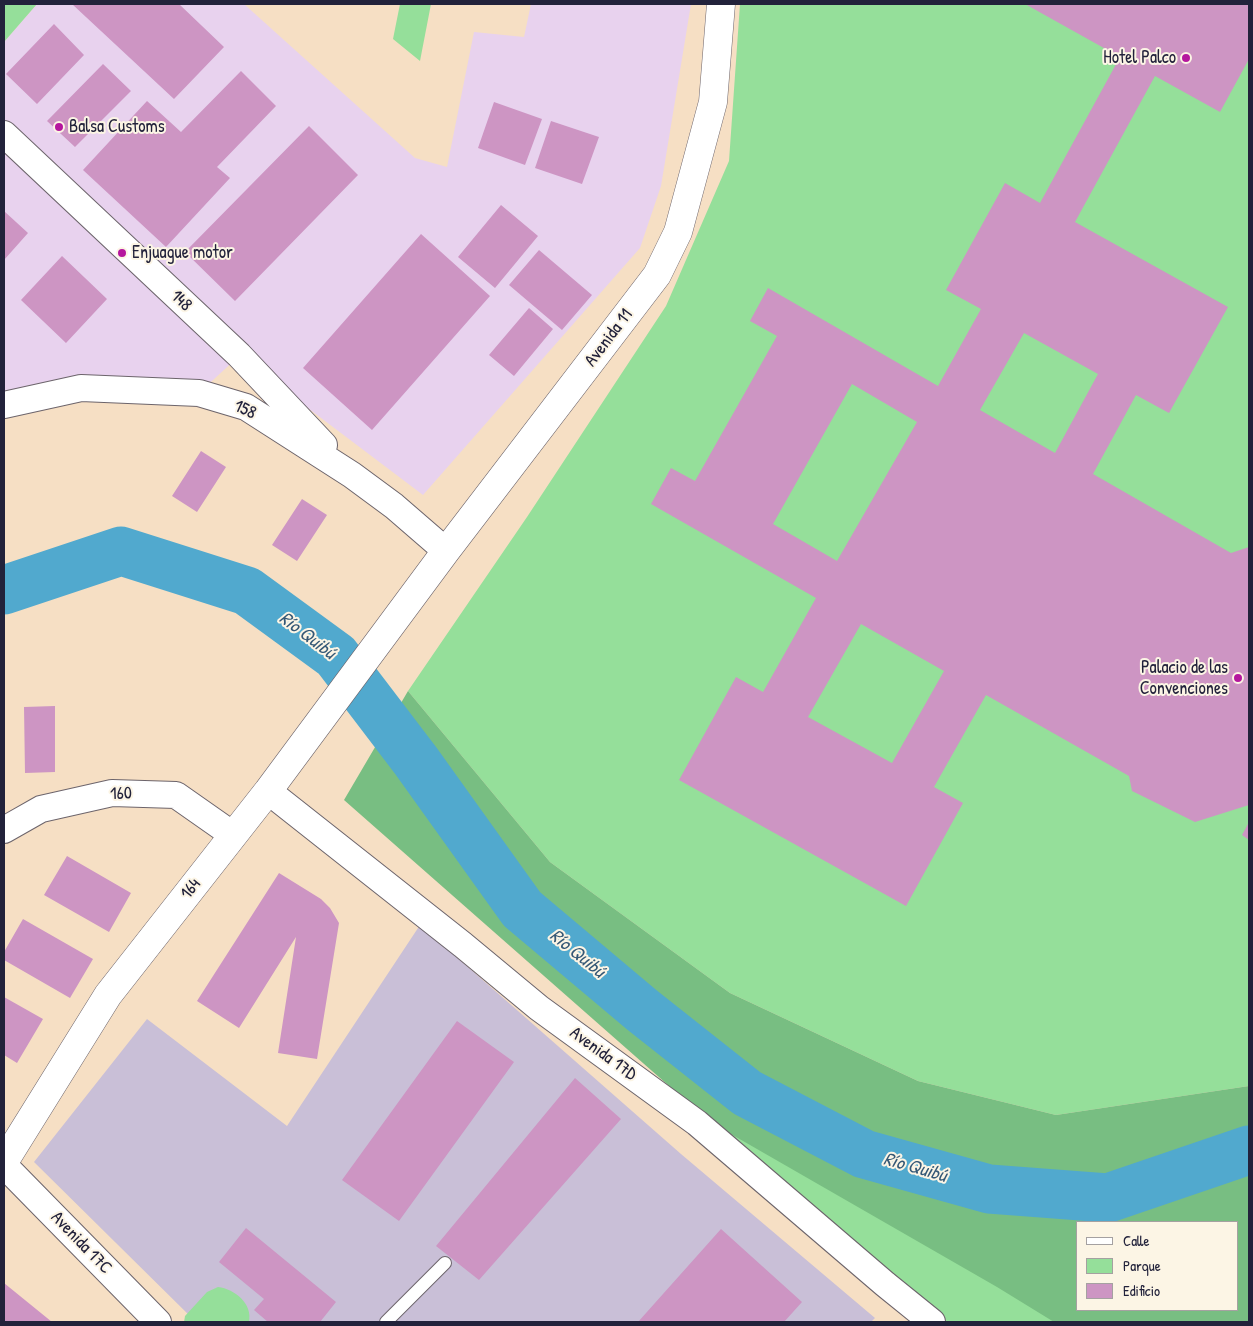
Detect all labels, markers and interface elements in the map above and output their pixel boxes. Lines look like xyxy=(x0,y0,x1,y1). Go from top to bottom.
place label: Hotel Palco xyxy=(1103,47,1176,69)
marker: Hotel Palco xyxy=(1180,52,1192,64)
place label: Balsa Customs xyxy=(69,116,165,138)
marker: Balsa Customs xyxy=(53,121,65,133)
place label: Enjuague motor xyxy=(132,242,233,264)
marker: Enjuague motor xyxy=(116,247,128,259)
street label: 148 xyxy=(166,286,196,316)
street label: Avenida 11 xyxy=(580,305,638,371)
street label: 158 xyxy=(230,396,260,424)
water label: Río Quibú xyxy=(274,607,340,665)
place label: Palacio de las Convenciones xyxy=(1140,657,1228,700)
marker: Palacio de las Convenciones xyxy=(1232,672,1244,684)
street label: 160 xyxy=(110,783,132,805)
street label: 164 xyxy=(176,874,206,904)
water label: Río Quibú xyxy=(545,925,609,983)
street label: Avenida 17D xyxy=(565,1022,641,1086)
water label: Río Quibú xyxy=(881,1148,949,1188)
street label: Avenida 17C xyxy=(46,1207,116,1279)
legend xyxy=(1076,1221,1238,1311)
text: Calle xyxy=(1123,1230,1150,1251)
text: Parque xyxy=(1123,1255,1161,1276)
text: Edificio xyxy=(1123,1280,1160,1301)

